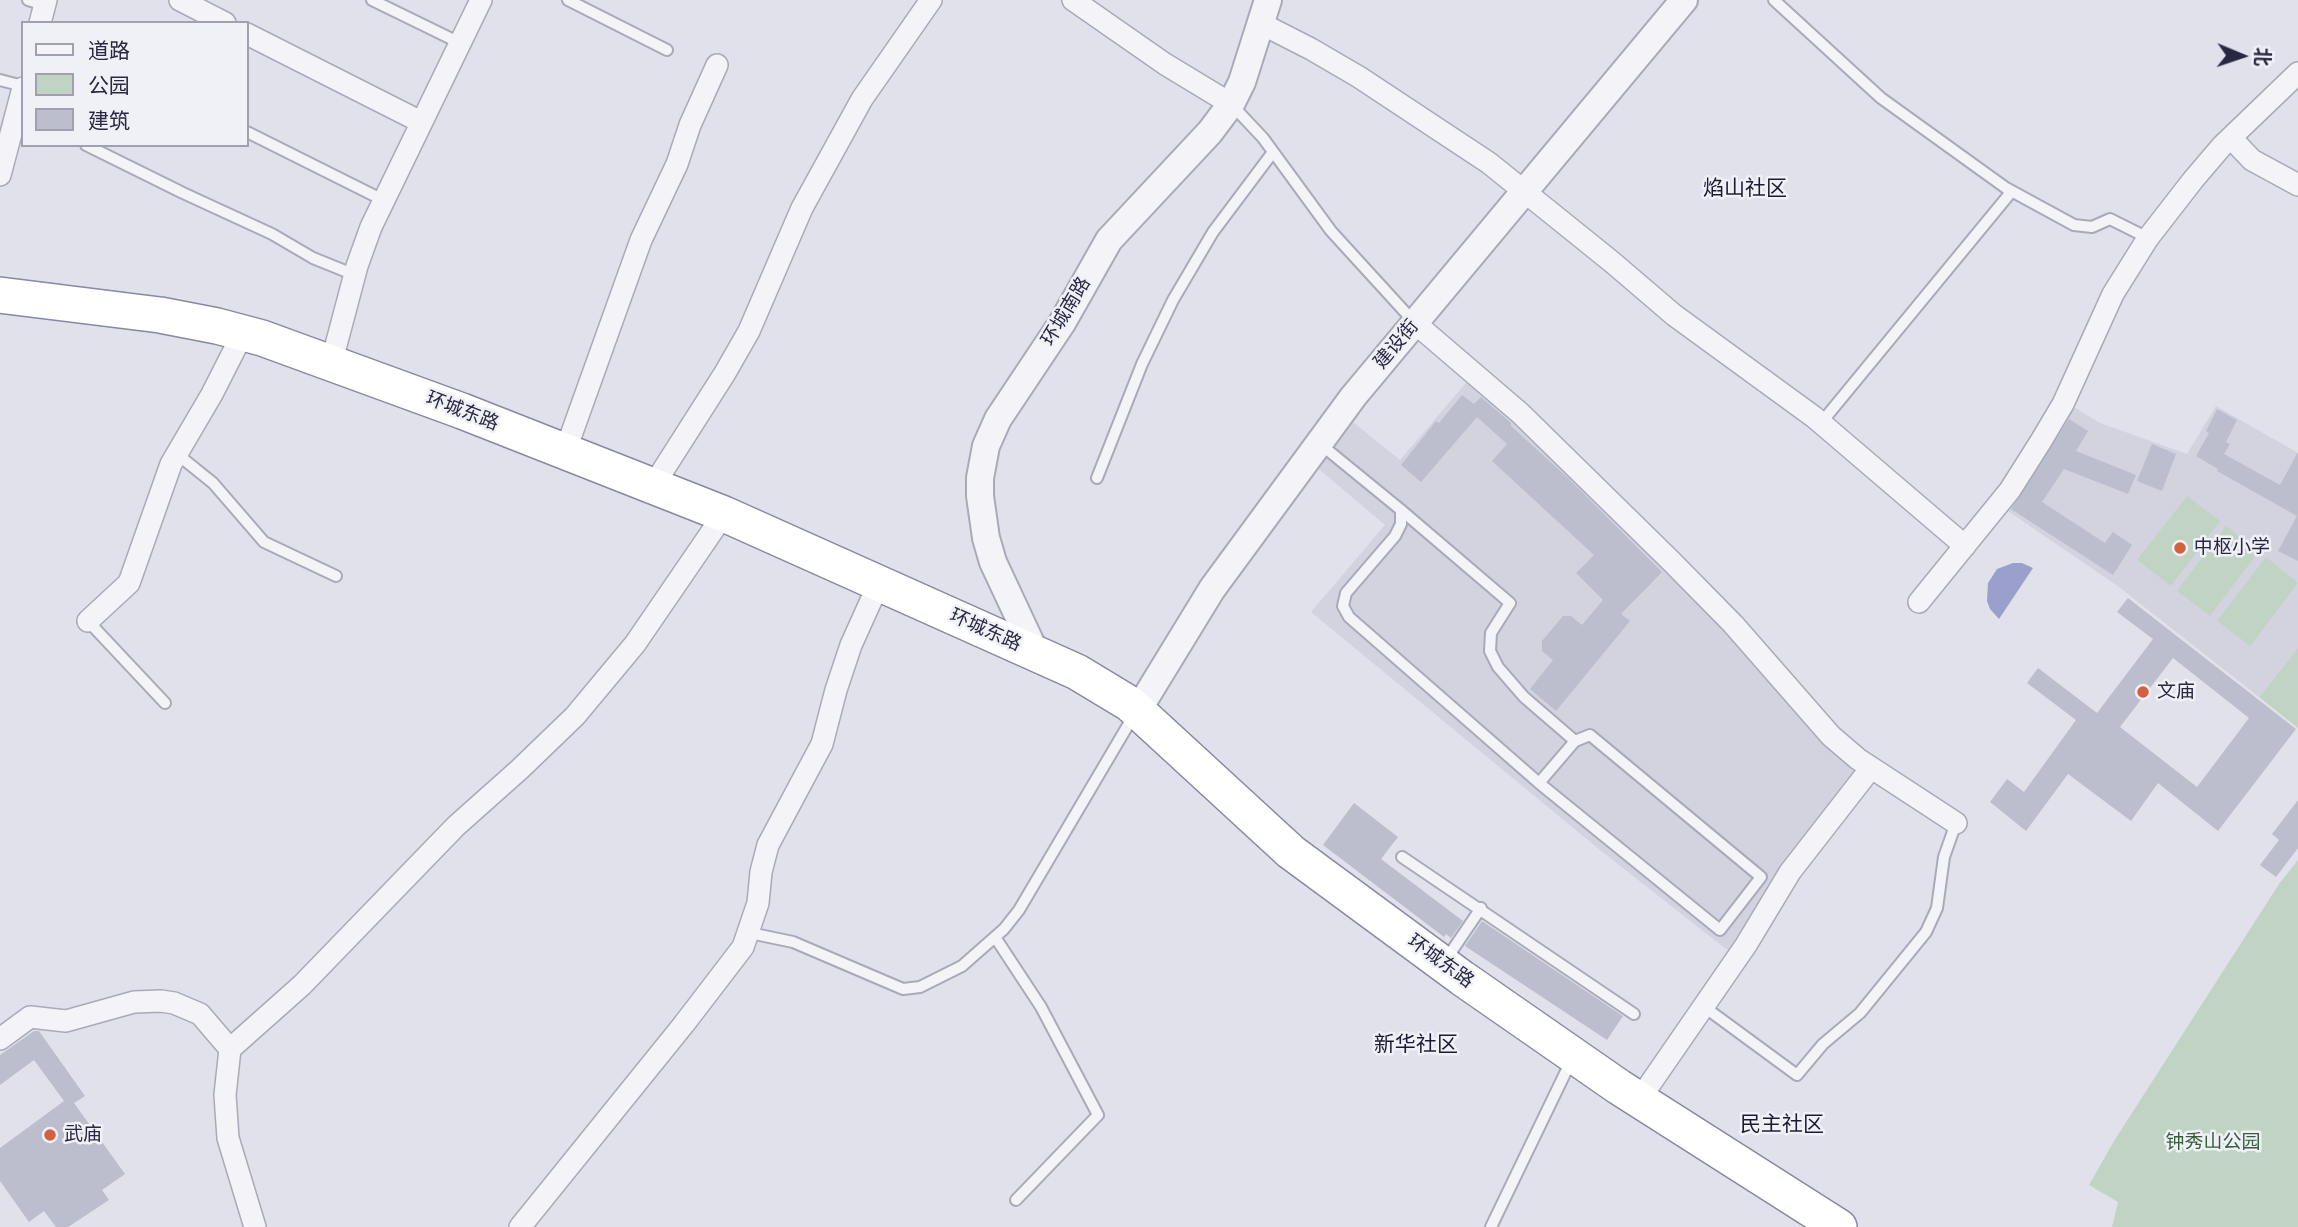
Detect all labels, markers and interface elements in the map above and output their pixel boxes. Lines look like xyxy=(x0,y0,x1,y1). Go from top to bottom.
legend xyxy=(21,21,248,147)
north arrow xyxy=(2207,21,2277,91)
text: 道路 xyxy=(88,34,130,66)
text: 北 xyxy=(2249,47,2278,67)
text: 公园 xyxy=(88,69,130,101)
text: 建筑 xyxy=(88,104,130,136)
district label: 焰山社区 xyxy=(1703,177,1787,203)
street label: 环城南路 xyxy=(1038,274,1096,350)
street label: 建设街 xyxy=(1370,316,1424,374)
street label: 环城东路 xyxy=(422,388,502,436)
place label: 中枢小学 xyxy=(2194,537,2270,559)
marker: 中枢小学 xyxy=(2172,540,2188,556)
street label: 环城东路 xyxy=(946,605,1024,657)
place label: 文庙 xyxy=(2157,681,2195,703)
marker: 文庙 xyxy=(2135,684,2151,700)
street label: 环城东路 xyxy=(1403,930,1477,994)
district label: 新华社区 xyxy=(1374,1033,1458,1059)
district label: 民主社区 xyxy=(1740,1113,1824,1139)
place label: 武庙 xyxy=(64,1124,102,1146)
marker: 武庙 xyxy=(42,1127,58,1143)
park label: 钟秀山公园 xyxy=(2166,1132,2260,1154)

